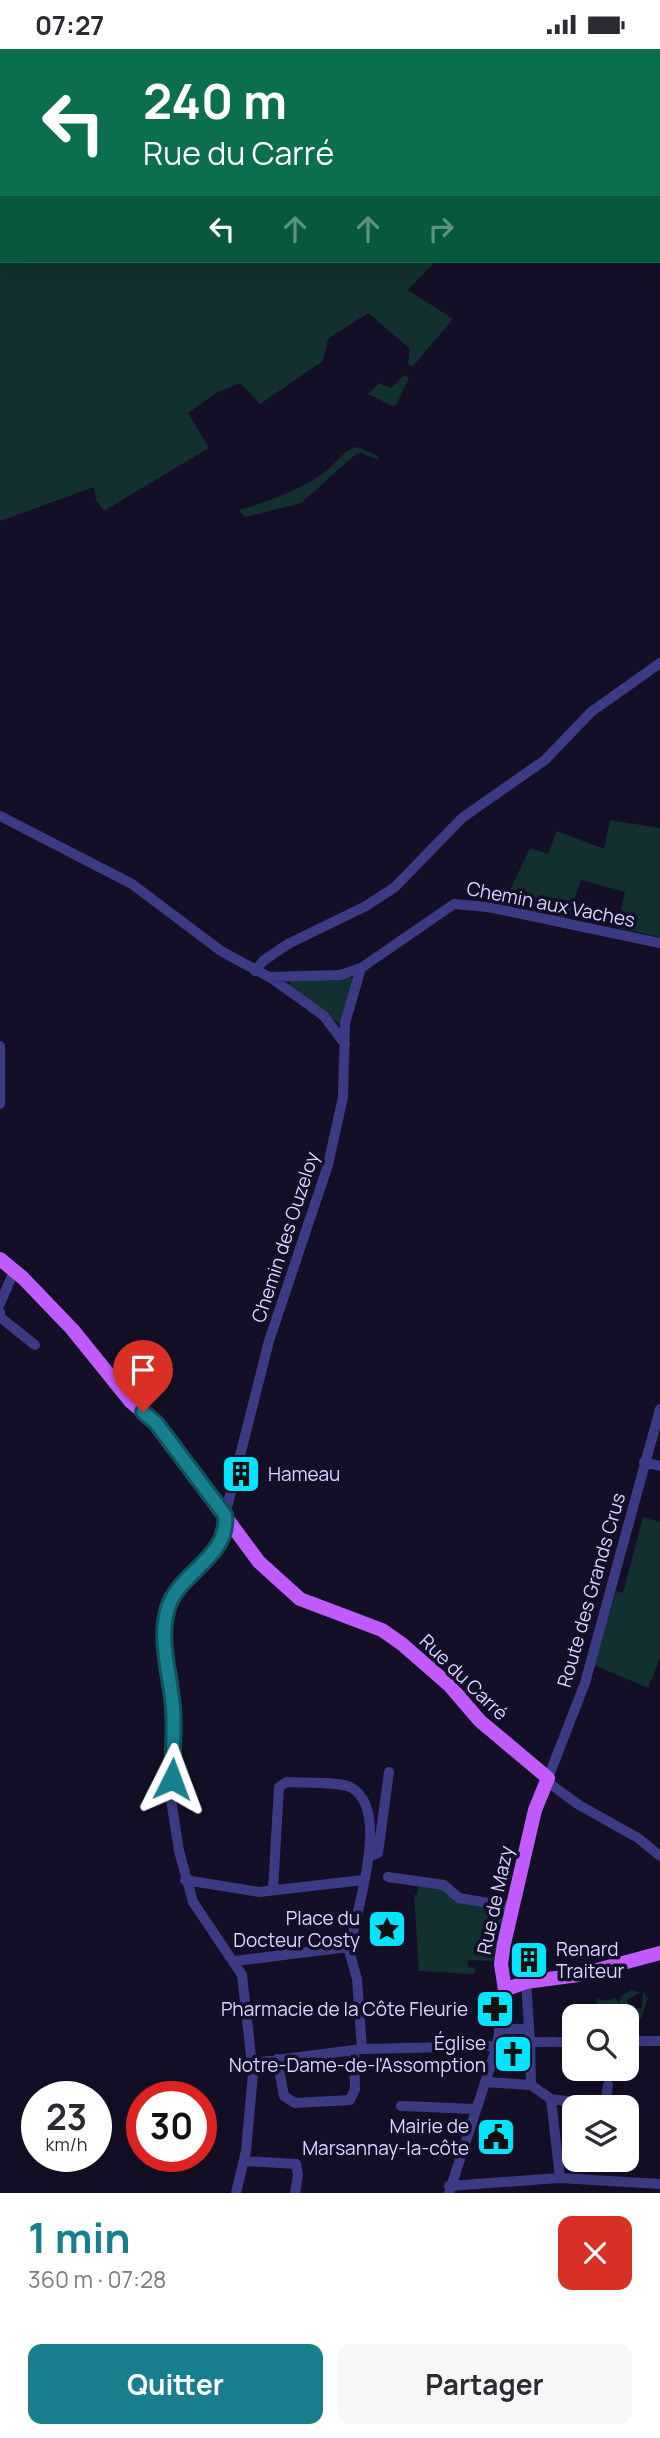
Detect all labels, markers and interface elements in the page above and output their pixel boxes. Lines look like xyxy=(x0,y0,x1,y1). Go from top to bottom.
text: 07:27 xyxy=(35,7,104,43)
text: 240 m xyxy=(143,67,287,134)
icon: left xyxy=(28,77,119,168)
text: Rue du Carré xyxy=(143,131,334,175)
icon: left xyxy=(203,210,241,248)
icon: ahead xyxy=(276,210,314,248)
icon: ahead xyxy=(349,210,387,248)
icon: right xyxy=(422,210,460,248)
street label: Chemin aux Vaches xyxy=(465,875,637,933)
street label: Chemin des Ouzeloy xyxy=(245,1148,325,1326)
pin xyxy=(113,1340,173,1412)
icon: arrive xyxy=(124,1351,162,1389)
building icon: Hameau xyxy=(220,1453,262,1495)
place label: Hameau xyxy=(268,1461,340,1487)
street label: Route des Grands Crus xyxy=(551,1490,631,1690)
street label: Rue du Carré xyxy=(414,1628,514,1726)
position arrow xyxy=(135,1742,209,1816)
street label: Rue de Mazy xyxy=(471,1843,519,1957)
place label: Place du Docteur Costy xyxy=(233,1905,360,1953)
place icon: Place du Docteur Costy xyxy=(366,1908,408,1950)
place label: Renard Traiteur xyxy=(556,1936,624,1984)
building icon: Renard Traiteur xyxy=(508,1939,550,1981)
pharmacy icon: Pharmacie de la Côte Fleurie xyxy=(474,1988,516,2030)
place label: Pharmacie de la Côte Fleurie xyxy=(221,1996,468,2022)
map controls xyxy=(562,2004,639,2172)
button: search xyxy=(562,2004,639,2081)
place label: Église Notre-Dame-de-l'Assomption xyxy=(229,2030,486,2078)
church icon: Église Notre-Dame-de-l'Assomption xyxy=(492,2033,534,2075)
speed limit sign: 30 xyxy=(126,2081,217,2172)
text: 23 xyxy=(46,2093,87,2141)
button: layers xyxy=(562,2095,639,2172)
place label: Mairie de Marsannay-la-côte xyxy=(302,2113,469,2161)
public building icon: Mairie de Marsannay-la-côte xyxy=(475,2116,517,2158)
text: km/h xyxy=(46,2132,87,2156)
text: 1 min xyxy=(28,2208,131,2266)
button: close xyxy=(558,2216,632,2290)
text: 360 m · 07:28 xyxy=(28,2263,166,2295)
button: Quitter xyxy=(28,2344,323,2424)
button: Partager xyxy=(337,2344,632,2424)

